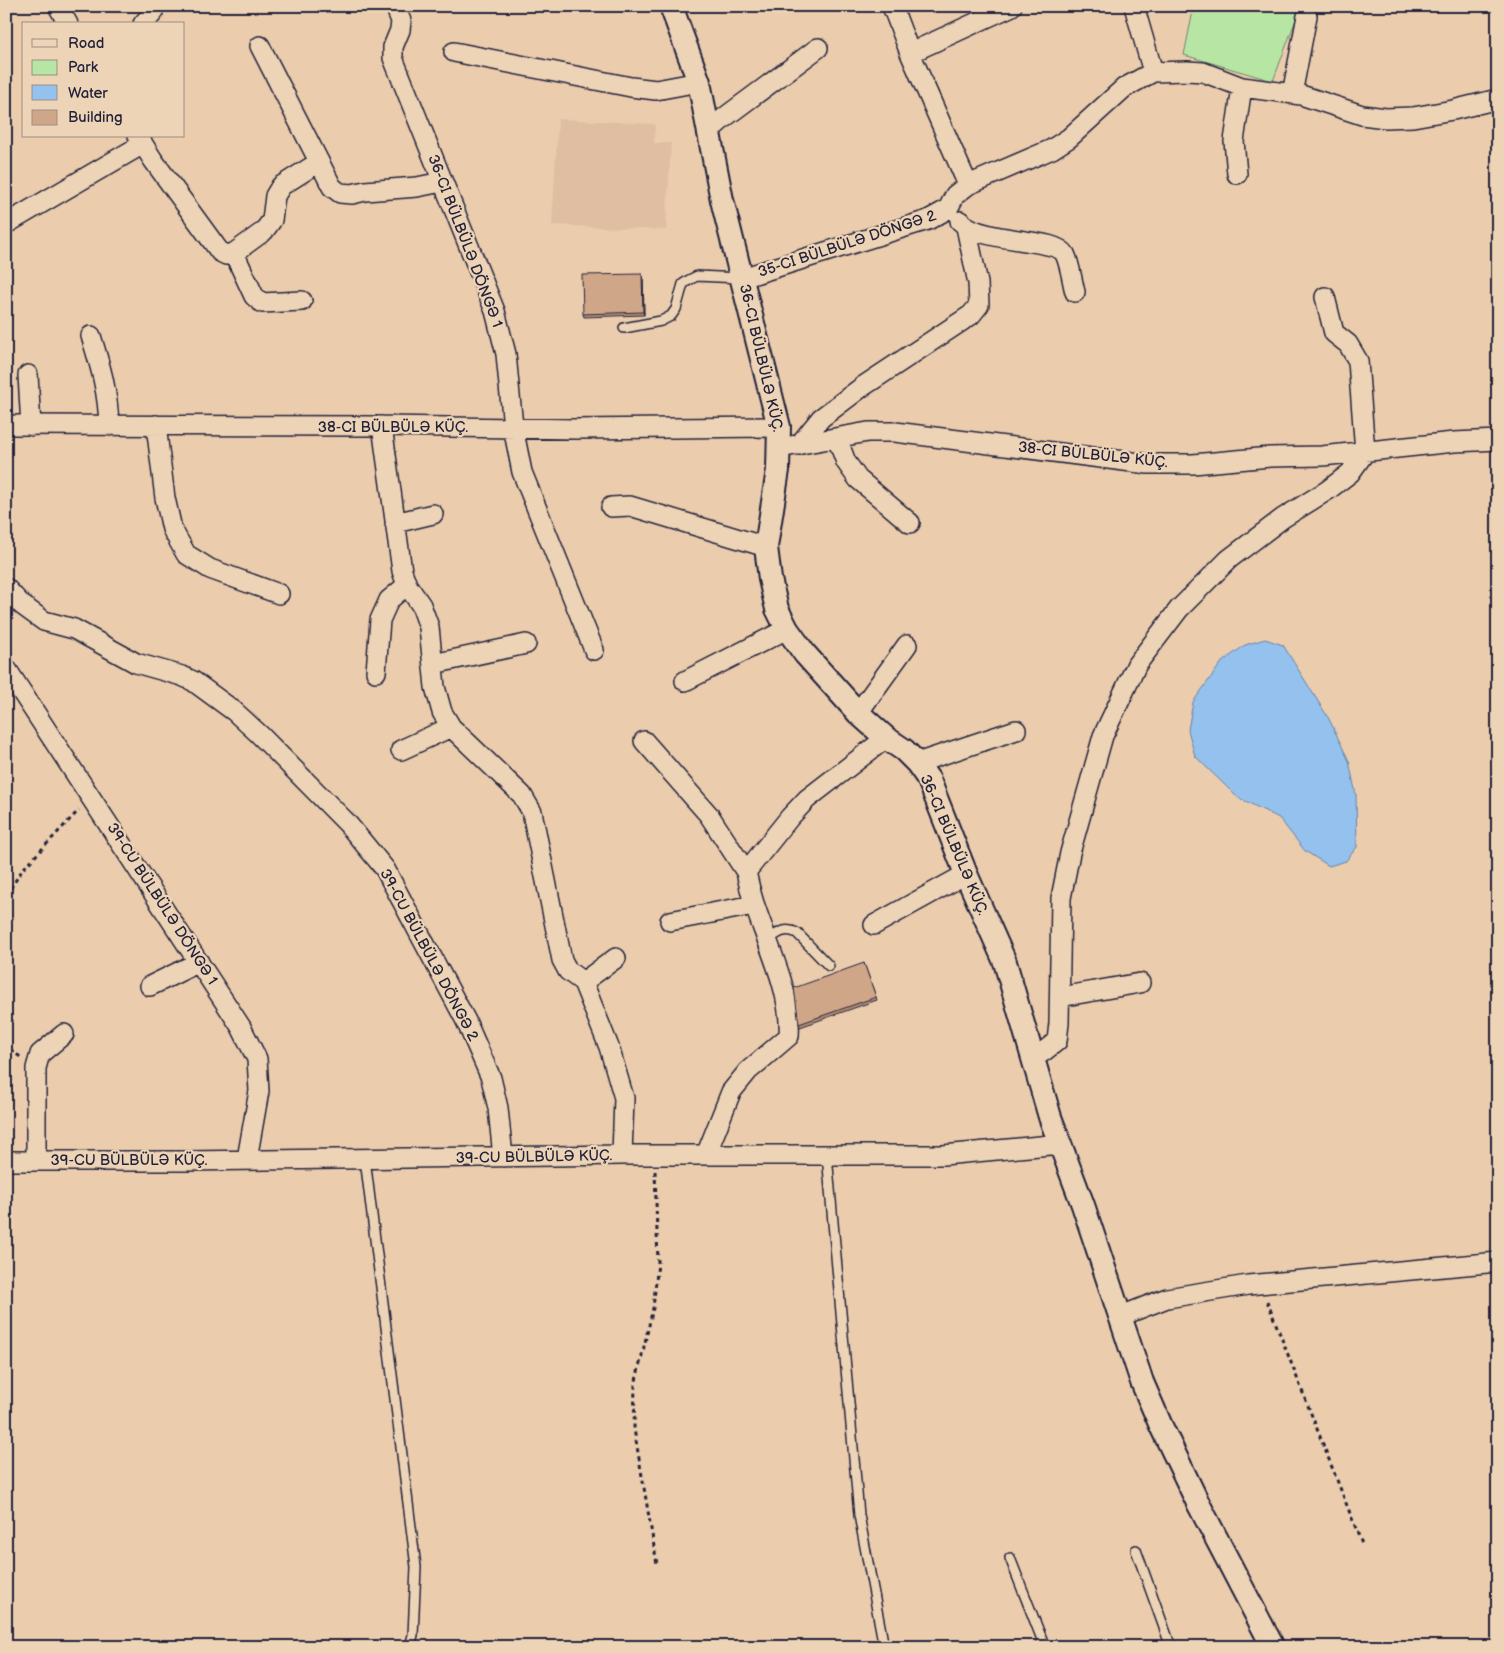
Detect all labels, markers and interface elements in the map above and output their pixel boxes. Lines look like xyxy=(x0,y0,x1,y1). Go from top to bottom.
legend xyxy=(22,22,185,138)
text: Road xyxy=(68,34,104,53)
text: Park xyxy=(68,58,99,77)
text: Water xyxy=(68,84,108,103)
text: Building xyxy=(68,108,123,127)
street label: 36-CI BÜLBÜLƏ DÖNGƏ 1 xyxy=(423,152,507,330)
street label: 35-CI BÜLBÜLƏ DÖNGƏ 2 xyxy=(756,206,939,282)
street label: 36-CI BÜLBÜLƏ KÜÇ. xyxy=(735,282,787,434)
street label: 38-CI BÜLBÜLƏ KÜÇ. xyxy=(318,418,468,437)
street label: 38-CI BÜLBÜLƏ KÜÇ. xyxy=(1017,438,1169,472)
street label: 36-CI BÜLBÜLƏ KÜÇ. xyxy=(916,772,992,918)
street label: 39-CU BÜLBÜLƏ DÖNGƏ 1 xyxy=(102,819,222,989)
street label: 39-CU BÜLBÜLƏ DÖNGƏ 2 xyxy=(375,866,483,1045)
street label: 39-CU BÜLBÜLƏ KÜÇ. xyxy=(455,1146,613,1168)
street label: 39-CU BÜLBÜLƏ KÜÇ. xyxy=(51,1151,207,1170)

